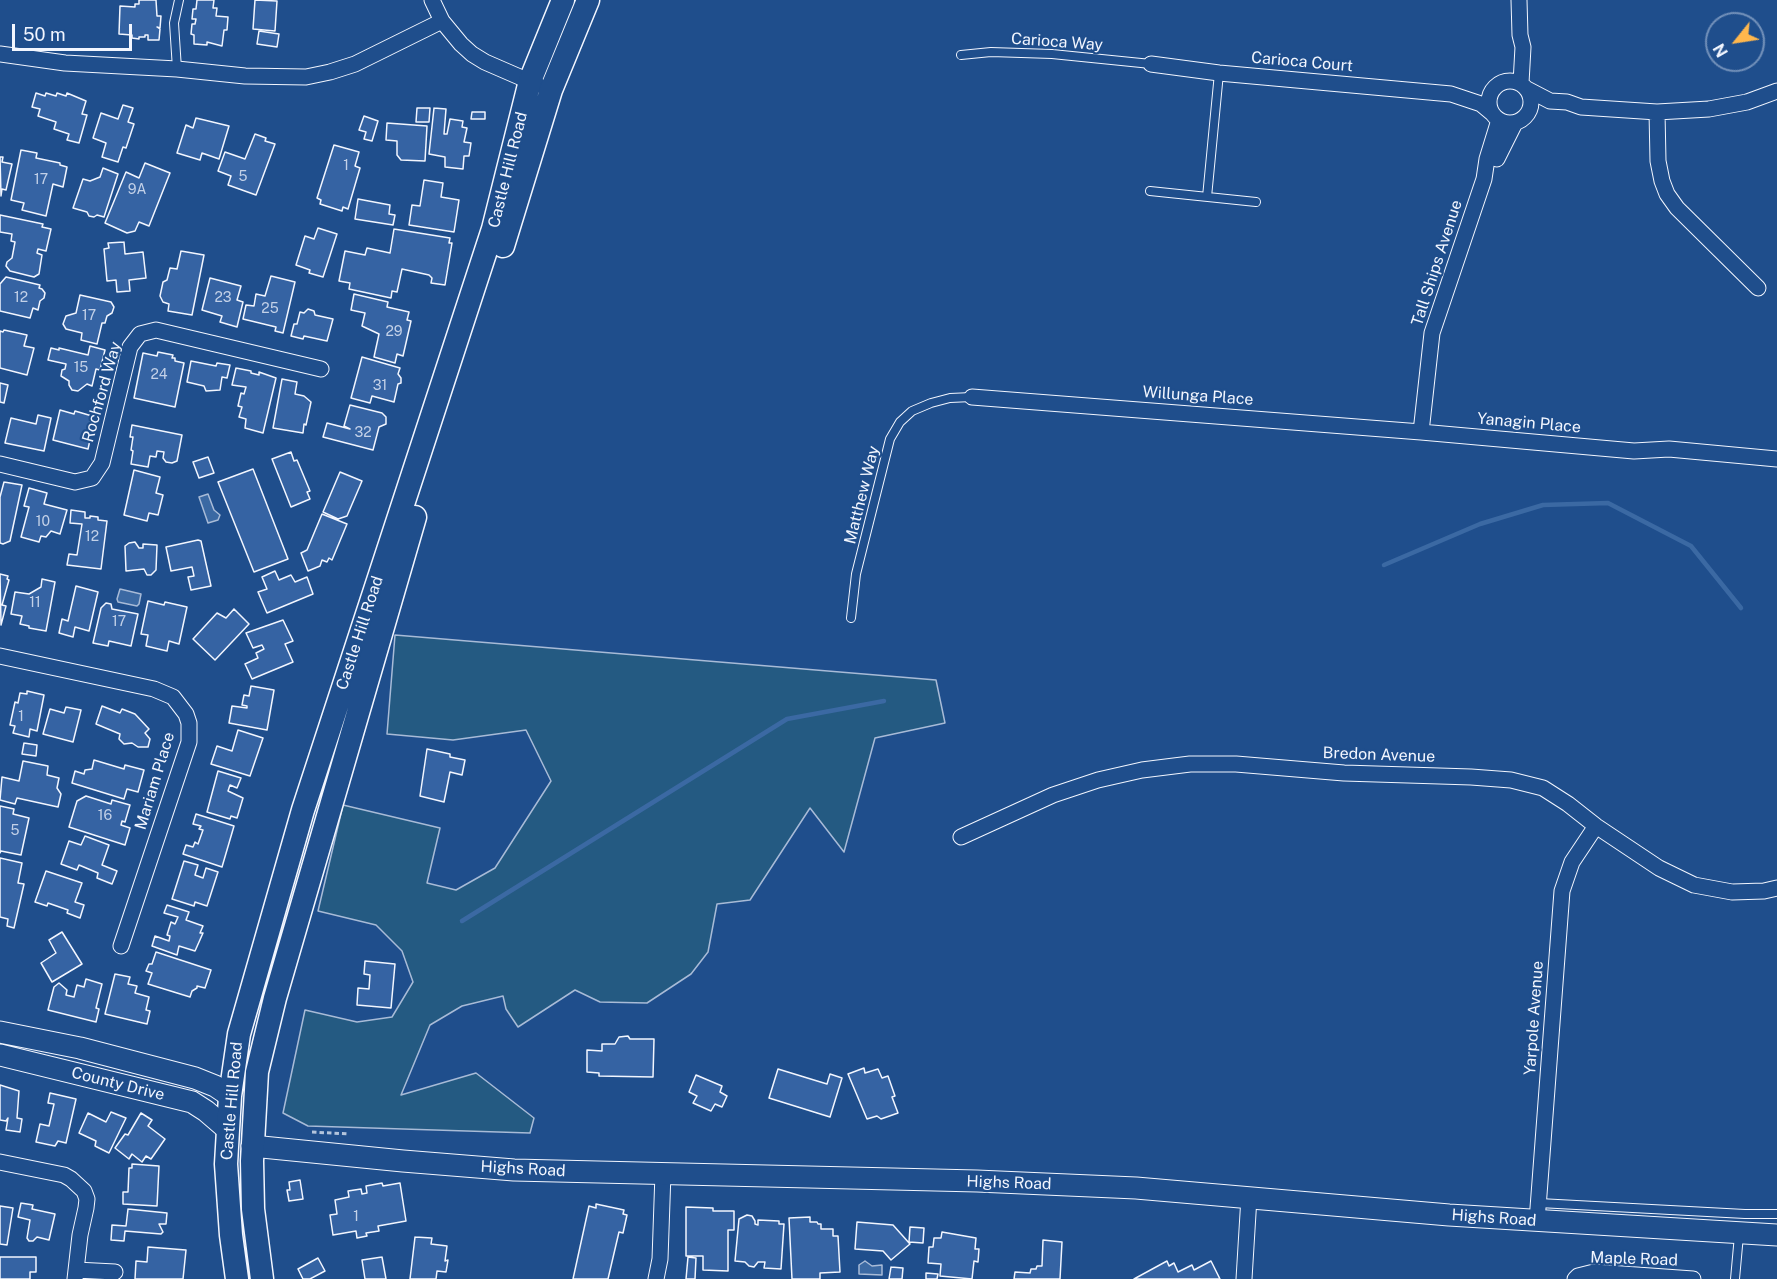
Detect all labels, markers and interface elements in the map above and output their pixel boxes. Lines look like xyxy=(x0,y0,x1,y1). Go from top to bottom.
scale bar xyxy=(15,12,135,50)
north arrow xyxy=(1705,12,1765,72)
text: 50 m xyxy=(23,24,66,45)
street label: Carioca Way xyxy=(1010,29,1104,55)
text: N xyxy=(1709,40,1732,60)
street label: Carioca Court xyxy=(1250,48,1354,76)
street label: Castle Hill Road xyxy=(484,110,532,230)
house number: 1 xyxy=(343,158,349,174)
house number: 5 xyxy=(239,169,247,185)
house number: 17 xyxy=(34,172,48,188)
house number: 9A xyxy=(128,182,146,198)
street label: Tall Ships Avenue xyxy=(1408,198,1466,328)
house number: 12 xyxy=(14,290,28,306)
house number: 23 xyxy=(214,290,232,306)
house number: 25 xyxy=(261,301,279,317)
house number: 17 xyxy=(82,308,96,324)
house number: 29 xyxy=(385,324,403,340)
street label: Rochford Way xyxy=(78,340,126,444)
house number: 15 xyxy=(74,360,88,376)
house number: 24 xyxy=(150,367,168,383)
house number: 31 xyxy=(373,378,387,394)
street label: Willunga Place xyxy=(1142,383,1254,409)
street label: Yanagin Place xyxy=(1476,409,1582,437)
house number: 32 xyxy=(354,425,372,441)
street label: Matthew Way xyxy=(841,444,883,546)
house number: 10 xyxy=(36,514,50,530)
house number: 12 xyxy=(85,529,99,545)
street label: Castle Hill Road xyxy=(333,574,387,692)
house number: 11 xyxy=(29,595,41,611)
house number: 17 xyxy=(112,614,126,630)
house number: 1 xyxy=(18,709,24,725)
street label: Mariam Place xyxy=(131,730,179,832)
street label: Bredon Avenue xyxy=(1322,743,1436,767)
house number: 16 xyxy=(98,808,112,824)
house number: 5 xyxy=(11,823,19,839)
street label: Yarpole Avenue xyxy=(1520,960,1548,1076)
street label: Castle Hill Road xyxy=(217,1041,247,1161)
street label: County Drive xyxy=(69,1063,167,1105)
street label: Highs Road xyxy=(480,1157,566,1181)
street label: Highs Road xyxy=(966,1172,1052,1194)
street label: Highs Road xyxy=(1451,1205,1537,1231)
house number: 1 xyxy=(353,1209,359,1225)
street label: Maple Road xyxy=(1590,1248,1678,1270)

